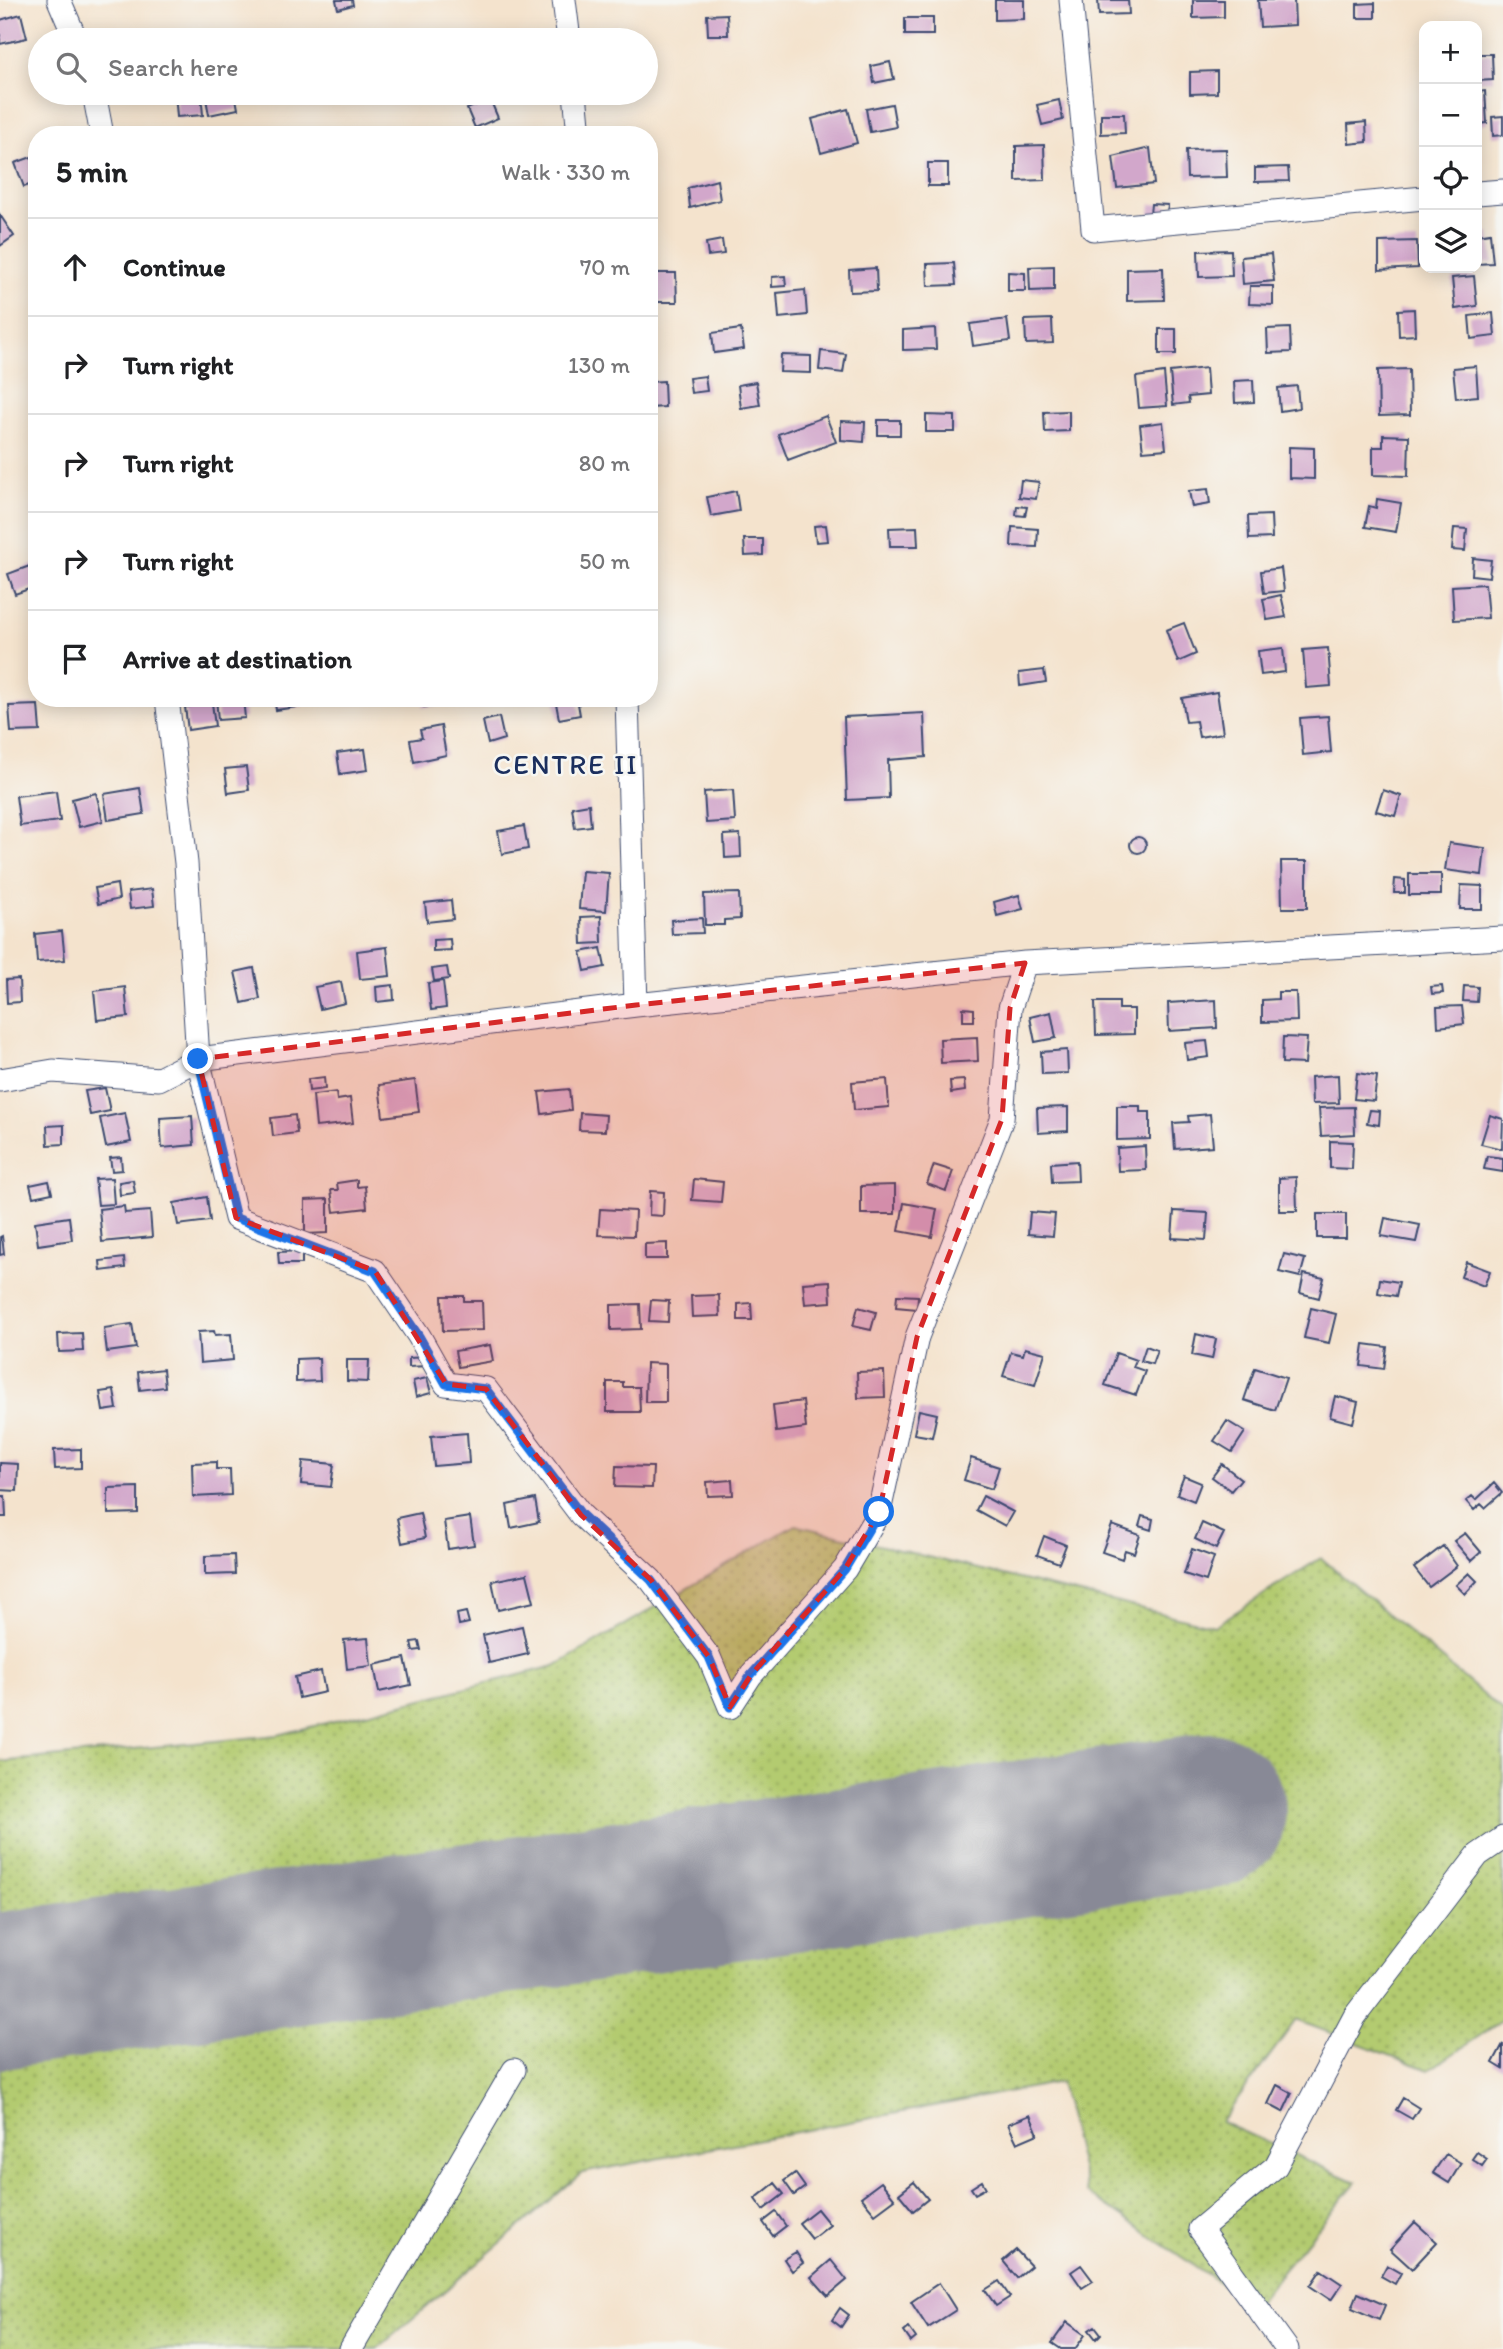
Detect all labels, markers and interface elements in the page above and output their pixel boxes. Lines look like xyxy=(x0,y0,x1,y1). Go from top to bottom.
map controls xyxy=(1419,21,1482,273)
button: + xyxy=(1419,21,1482,84)
search box xyxy=(28,28,658,105)
icon: search xyxy=(52,48,90,86)
text: Search here xyxy=(108,51,238,83)
button: − xyxy=(1419,84,1482,147)
button: locate xyxy=(1419,147,1482,210)
text: 5 min xyxy=(56,153,127,190)
text: Walk · 330 m xyxy=(501,158,630,186)
button: layers xyxy=(1419,210,1482,273)
icon: ahead xyxy=(56,248,94,286)
text: Continue xyxy=(123,251,226,283)
text: 70 m xyxy=(580,253,630,281)
icon: right xyxy=(56,346,94,384)
text: Turn right xyxy=(123,349,234,381)
text: 130 m xyxy=(568,351,630,379)
icon: right xyxy=(56,444,94,482)
text: Turn right xyxy=(123,447,234,479)
text: 80 m xyxy=(579,449,630,477)
icon: right xyxy=(56,542,94,580)
text: Turn right xyxy=(123,545,234,577)
text: 50 m xyxy=(579,547,630,575)
icon: arrive xyxy=(56,640,94,678)
text: Arrive at destination xyxy=(123,643,352,675)
district label: CENTRE II xyxy=(493,747,639,781)
route end xyxy=(182,1043,213,1074)
route start xyxy=(863,1496,894,1527)

